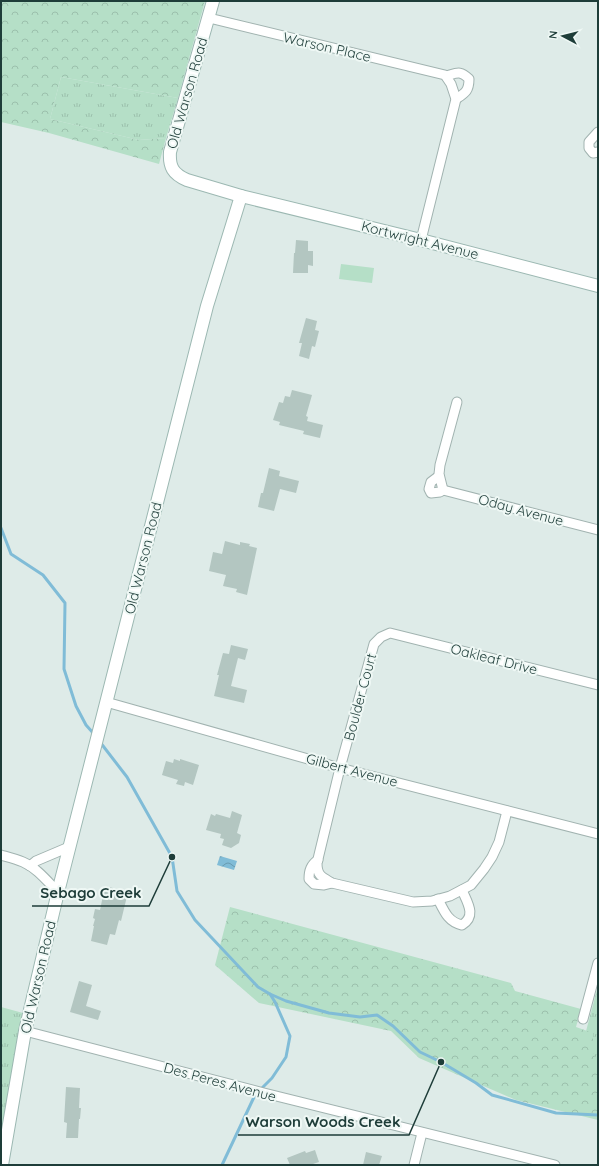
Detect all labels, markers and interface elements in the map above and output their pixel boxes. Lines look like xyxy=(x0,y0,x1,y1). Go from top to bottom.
north arrow xyxy=(543,16,583,56)
street label: Warson Place xyxy=(281,28,373,66)
text: N xyxy=(546,30,561,40)
street label: Old Warson Road xyxy=(162,35,212,151)
street label: Kortwright Avenue xyxy=(359,217,481,263)
street label: Oday Avenue xyxy=(476,490,566,530)
street label: Old Warson Road xyxy=(120,500,166,616)
street label: Oakleaf Drive xyxy=(449,640,539,678)
street label: Boulder Court xyxy=(340,651,380,743)
street label: Gilbert Avenue xyxy=(304,749,400,791)
callout: Sebago Creek xyxy=(32,879,149,906)
text: Sebago Creek xyxy=(40,883,142,902)
street label: Old Warson Road xyxy=(16,919,60,1035)
street label: Des Peres Avenue xyxy=(162,1058,278,1106)
callout: Warson Woods Creek xyxy=(238,1108,409,1135)
text: Warson Woods Creek xyxy=(246,1112,400,1131)

